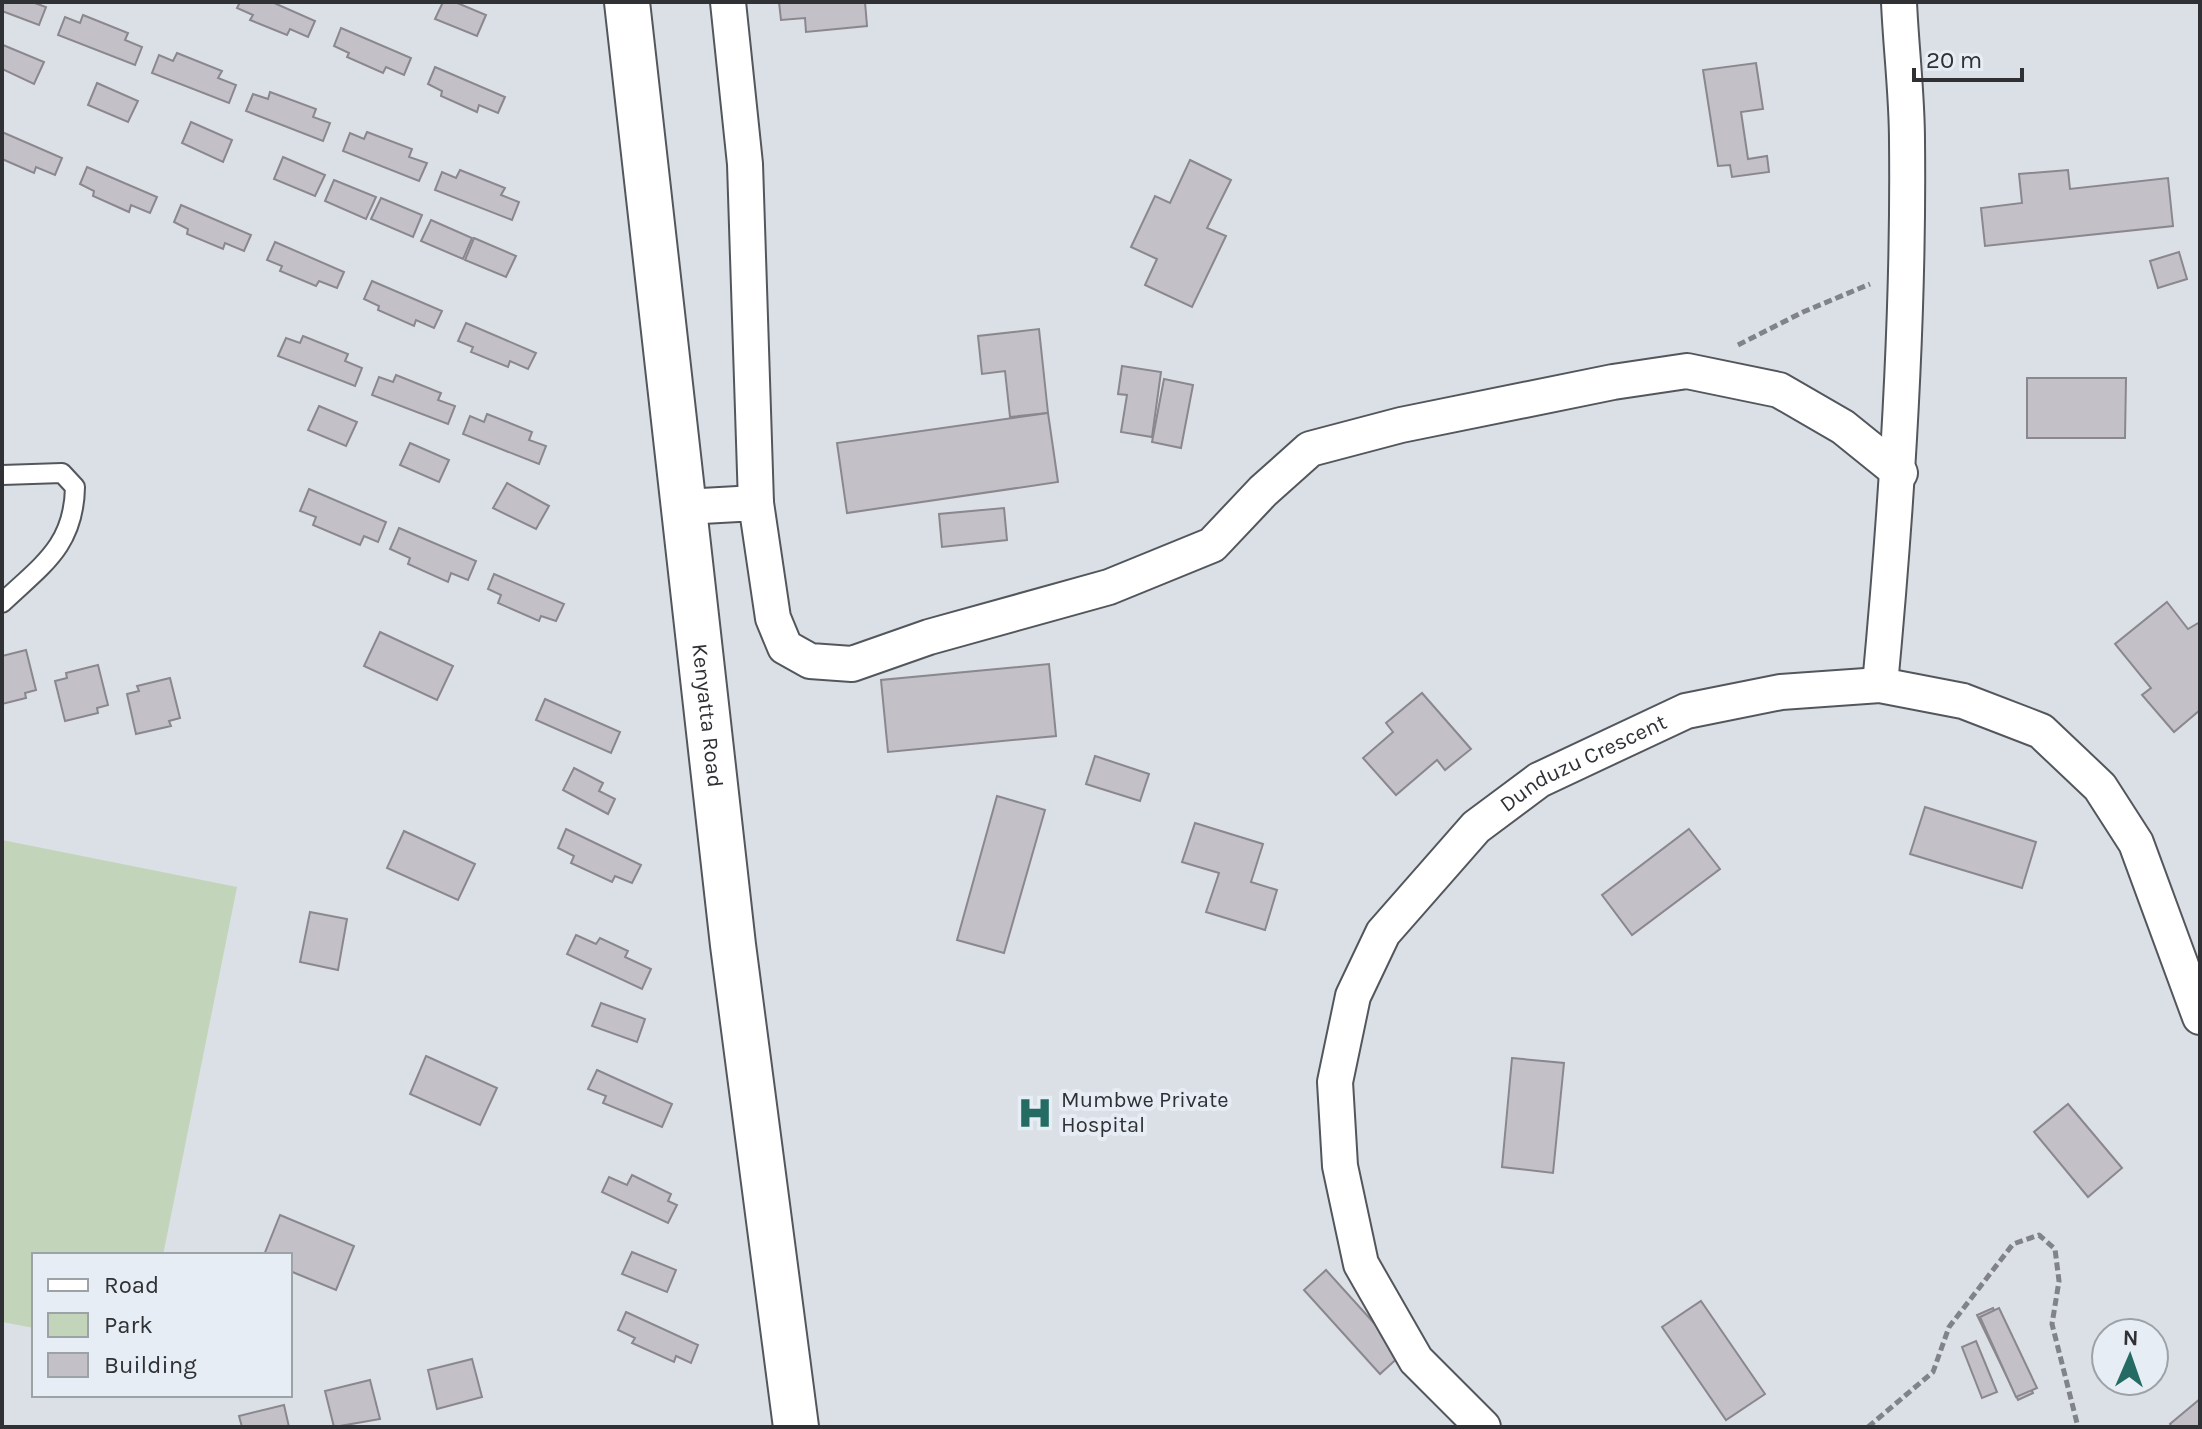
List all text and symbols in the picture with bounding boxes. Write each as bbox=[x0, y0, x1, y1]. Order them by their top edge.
scale bar bbox=[1914, 32, 2022, 82]
text: 20 m bbox=[1926, 46, 1982, 74]
street label: Kenyatta Road bbox=[686, 642, 728, 789]
street label: Dunduzu Crescent bbox=[1495, 709, 1671, 818]
place label: Mumbwe Private Hospital bbox=[1061, 1087, 1228, 1138]
hospital icon: Mumbwe Private Hospital bbox=[1016, 1094, 1054, 1132]
legend bbox=[32, 1253, 292, 1397]
text: Road bbox=[104, 1271, 159, 1299]
text: Park bbox=[104, 1311, 153, 1339]
north arrow bbox=[2090, 1317, 2170, 1397]
text: N bbox=[2122, 1325, 2139, 1351]
text: Building bbox=[104, 1351, 197, 1379]

